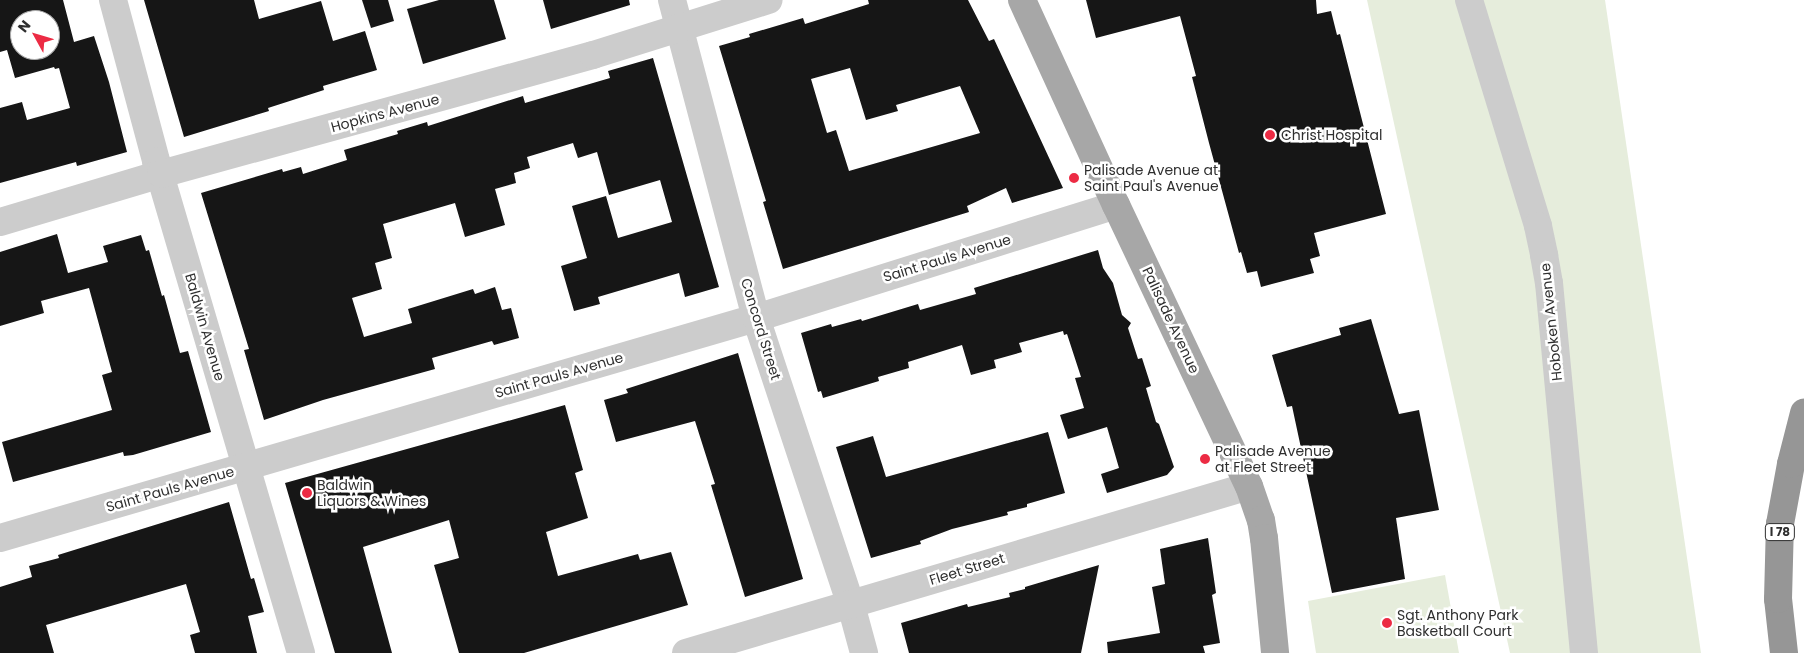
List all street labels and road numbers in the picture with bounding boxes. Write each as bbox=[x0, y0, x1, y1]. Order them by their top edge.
street label: Hopkins Avenue bbox=[329, 90, 441, 136]
street label: Saint Pauls Avenue bbox=[881, 231, 1013, 285]
street label: Hoboken Avenue bbox=[1536, 262, 1566, 382]
street label: Palisade Avenue bbox=[1139, 264, 1203, 376]
street label: Baldwin Avenue bbox=[182, 271, 228, 383]
street label: Concord Street bbox=[738, 276, 784, 382]
street label: Saint Pauls Avenue bbox=[493, 349, 625, 401]
street label: Saint Pauls Avenue bbox=[104, 463, 236, 515]
road number: I 78 bbox=[1764, 522, 1796, 542]
street label: Fleet Street bbox=[927, 550, 1007, 588]

